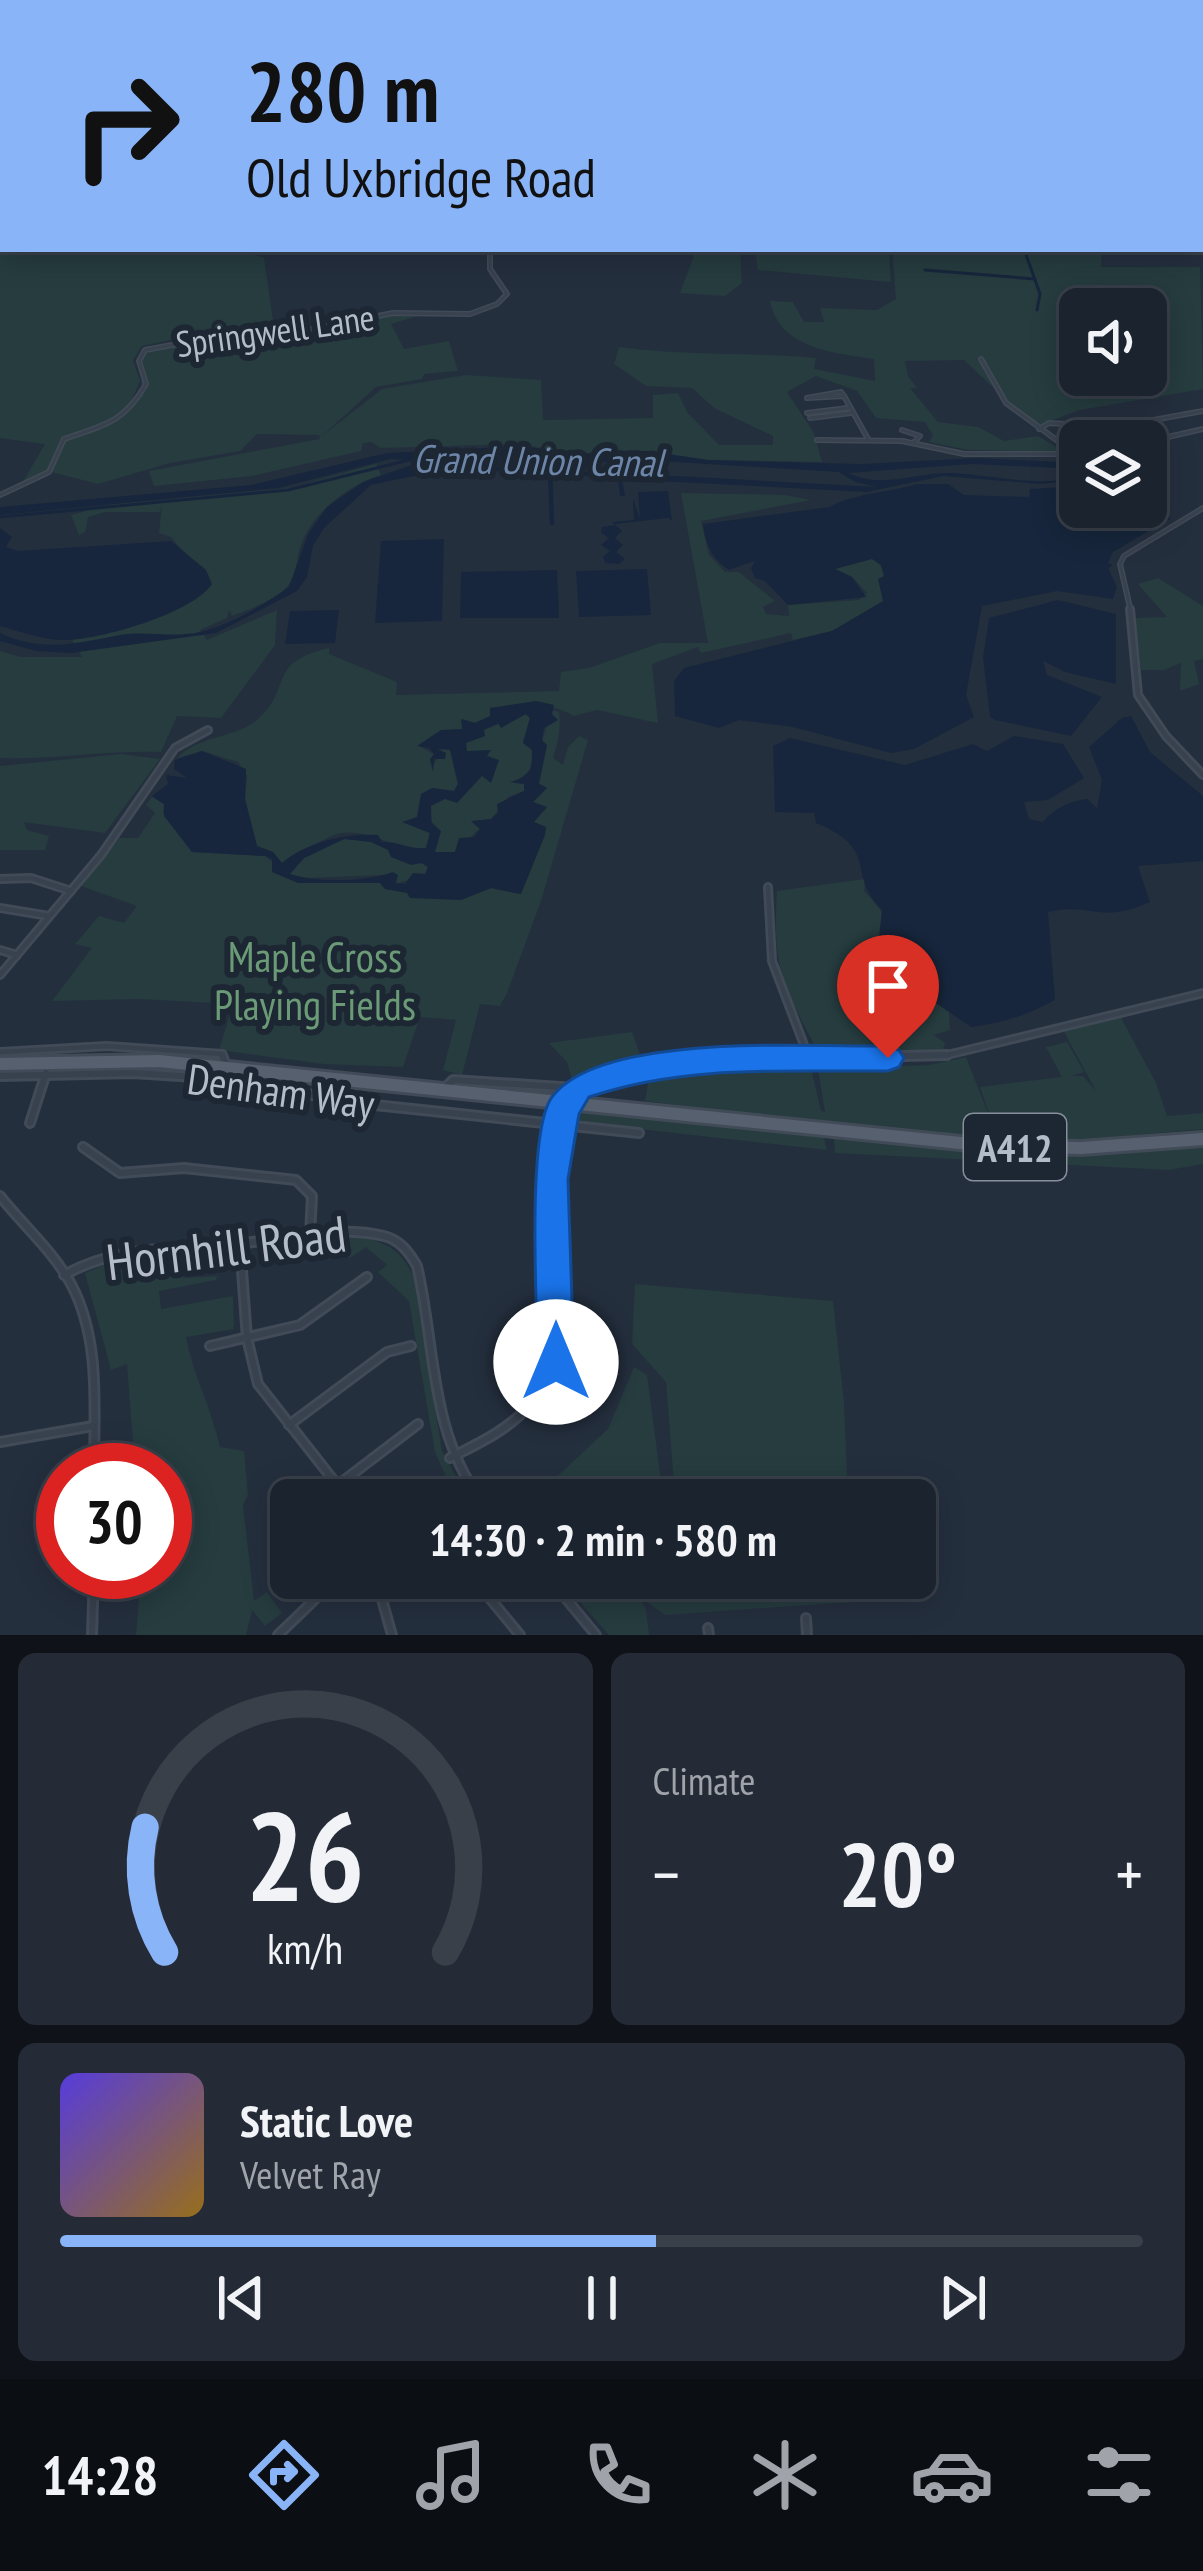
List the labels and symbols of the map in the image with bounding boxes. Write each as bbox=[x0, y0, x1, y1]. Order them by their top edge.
street label: Springwell Lane bbox=[173, 293, 377, 367]
water label: Grand Union Canal bbox=[412, 432, 668, 488]
park label: Maple Cross Playing Fields bbox=[214, 929, 416, 1032]
pin bbox=[837, 935, 939, 1058]
street label: Denham Way bbox=[184, 1051, 378, 1131]
road number: A412 bbox=[964, 1114, 1066, 1180]
street label: Hornhill Road bbox=[102, 1200, 350, 1294]
position arrow bbox=[493, 1299, 619, 1425]
speed limit sign: 30 bbox=[36, 1443, 192, 1599]

